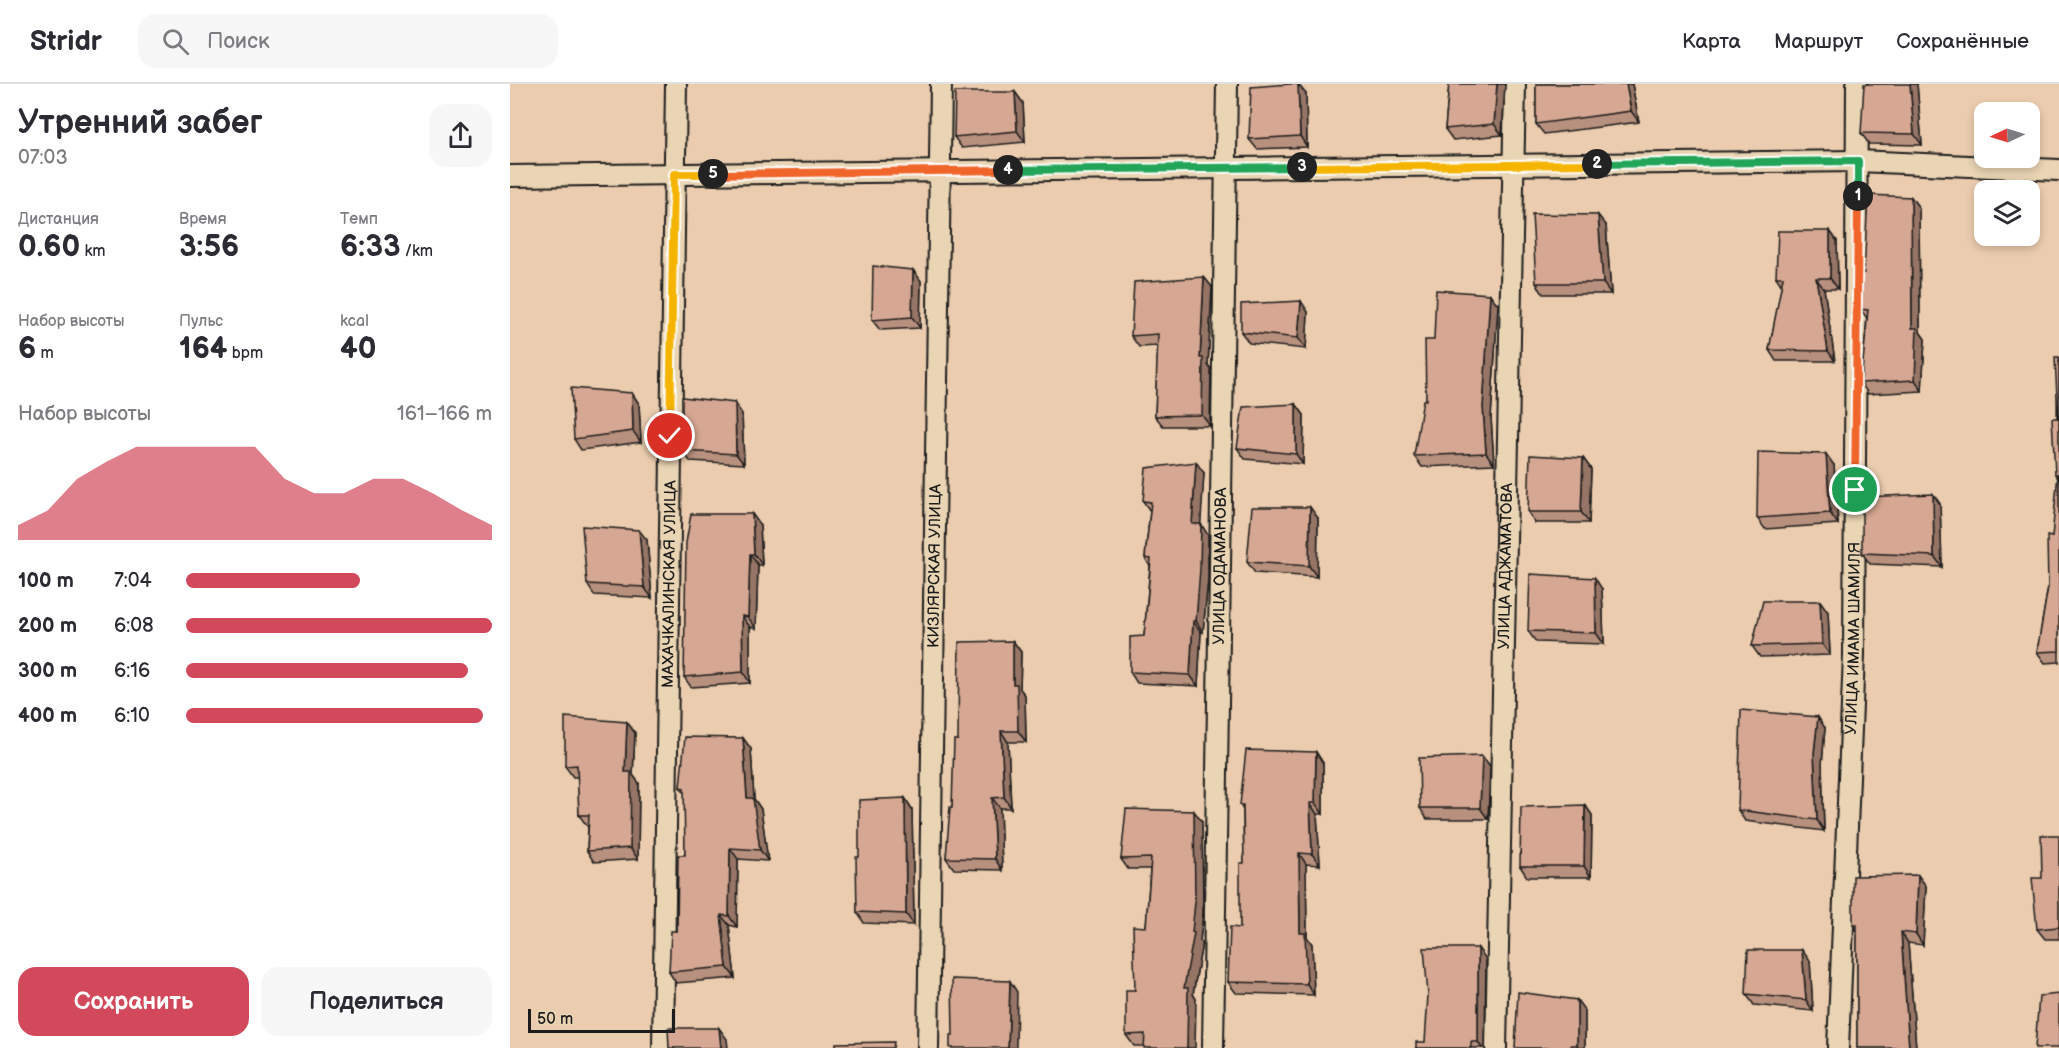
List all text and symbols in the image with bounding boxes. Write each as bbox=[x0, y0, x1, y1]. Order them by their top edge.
search box bbox=[138, 14, 558, 68]
text: Stridr bbox=[30, 25, 102, 58]
icon: search bbox=[159, 25, 192, 58]
text: Поиск bbox=[207, 28, 270, 55]
text: Карта bbox=[1682, 29, 1741, 54]
text: Маршрут bbox=[1774, 29, 1863, 54]
text: Сохранённые bbox=[1896, 29, 2029, 54]
north arrow bbox=[1974, 102, 2040, 168]
map controls bbox=[1974, 102, 2040, 246]
text: Утренний забег bbox=[18, 103, 263, 143]
button: share bbox=[429, 104, 492, 167]
text: 07:03 bbox=[18, 146, 68, 170]
pin: 2 bbox=[1582, 149, 1612, 179]
pin: 3 bbox=[1287, 152, 1317, 182]
text: 2 bbox=[1592, 154, 1602, 173]
pin: 4 bbox=[993, 155, 1023, 185]
text: 3 bbox=[1297, 157, 1307, 176]
pin: 5 bbox=[698, 159, 728, 189]
text: 4 bbox=[1003, 160, 1013, 179]
text: 5 bbox=[708, 164, 718, 183]
button: layers bbox=[1974, 180, 2040, 246]
pin: 1 bbox=[1843, 181, 1873, 211]
text: 1 bbox=[1855, 186, 1861, 205]
text: Дистанция bbox=[18, 210, 99, 229]
text: Время bbox=[179, 210, 227, 229]
text: Темп bbox=[340, 210, 378, 229]
text: 0.60 bbox=[18, 229, 80, 265]
text: 3:56 bbox=[179, 229, 239, 265]
text: 6:33 bbox=[340, 229, 400, 265]
text: km bbox=[80, 242, 106, 261]
text: /km bbox=[400, 242, 433, 261]
text: Набор высоты bbox=[18, 312, 125, 331]
text: Пульс bbox=[179, 312, 223, 331]
text: kcal bbox=[340, 312, 369, 331]
text: 6 bbox=[18, 331, 36, 367]
text: 164 bbox=[179, 331, 227, 367]
text: 40 bbox=[340, 331, 376, 367]
text: m bbox=[36, 344, 54, 363]
text: bpm bbox=[227, 344, 263, 363]
text: Набор высоты bbox=[18, 402, 151, 426]
text: 161–166 m bbox=[397, 402, 492, 426]
pin bbox=[644, 410, 695, 461]
icon: check bbox=[653, 419, 686, 452]
pin bbox=[1829, 464, 1880, 515]
icon: arrive bbox=[1838, 473, 1871, 506]
street label: МАХАЧКАЛИНСКАЯ УЛИЦА bbox=[658, 480, 680, 688]
street label: УЛИЦА АДЖАМАТОВА bbox=[1494, 482, 1517, 650]
street label: КИЗЛЯРСКАЯ УЛИЦА bbox=[924, 484, 945, 648]
street label: УЛИЦА ОДАМАНОВА bbox=[1209, 487, 1231, 645]
street label: УЛИЦА ИМАМА ШАМИЛЯ bbox=[1841, 542, 1864, 735]
text: 100 m bbox=[18, 569, 74, 593]
text: 7:04 bbox=[114, 569, 152, 593]
text: 200 m bbox=[18, 614, 77, 638]
text: 6:08 bbox=[114, 614, 154, 638]
text: 300 m bbox=[18, 659, 77, 683]
text: 6:16 bbox=[114, 659, 150, 683]
text: 400 m bbox=[18, 704, 77, 728]
text: 6:10 bbox=[114, 704, 150, 728]
button: Сохранить bbox=[18, 967, 249, 1036]
button: Поделиться bbox=[261, 967, 492, 1036]
scale bar bbox=[528, 1006, 675, 1034]
text: 50 m bbox=[537, 1010, 573, 1029]

